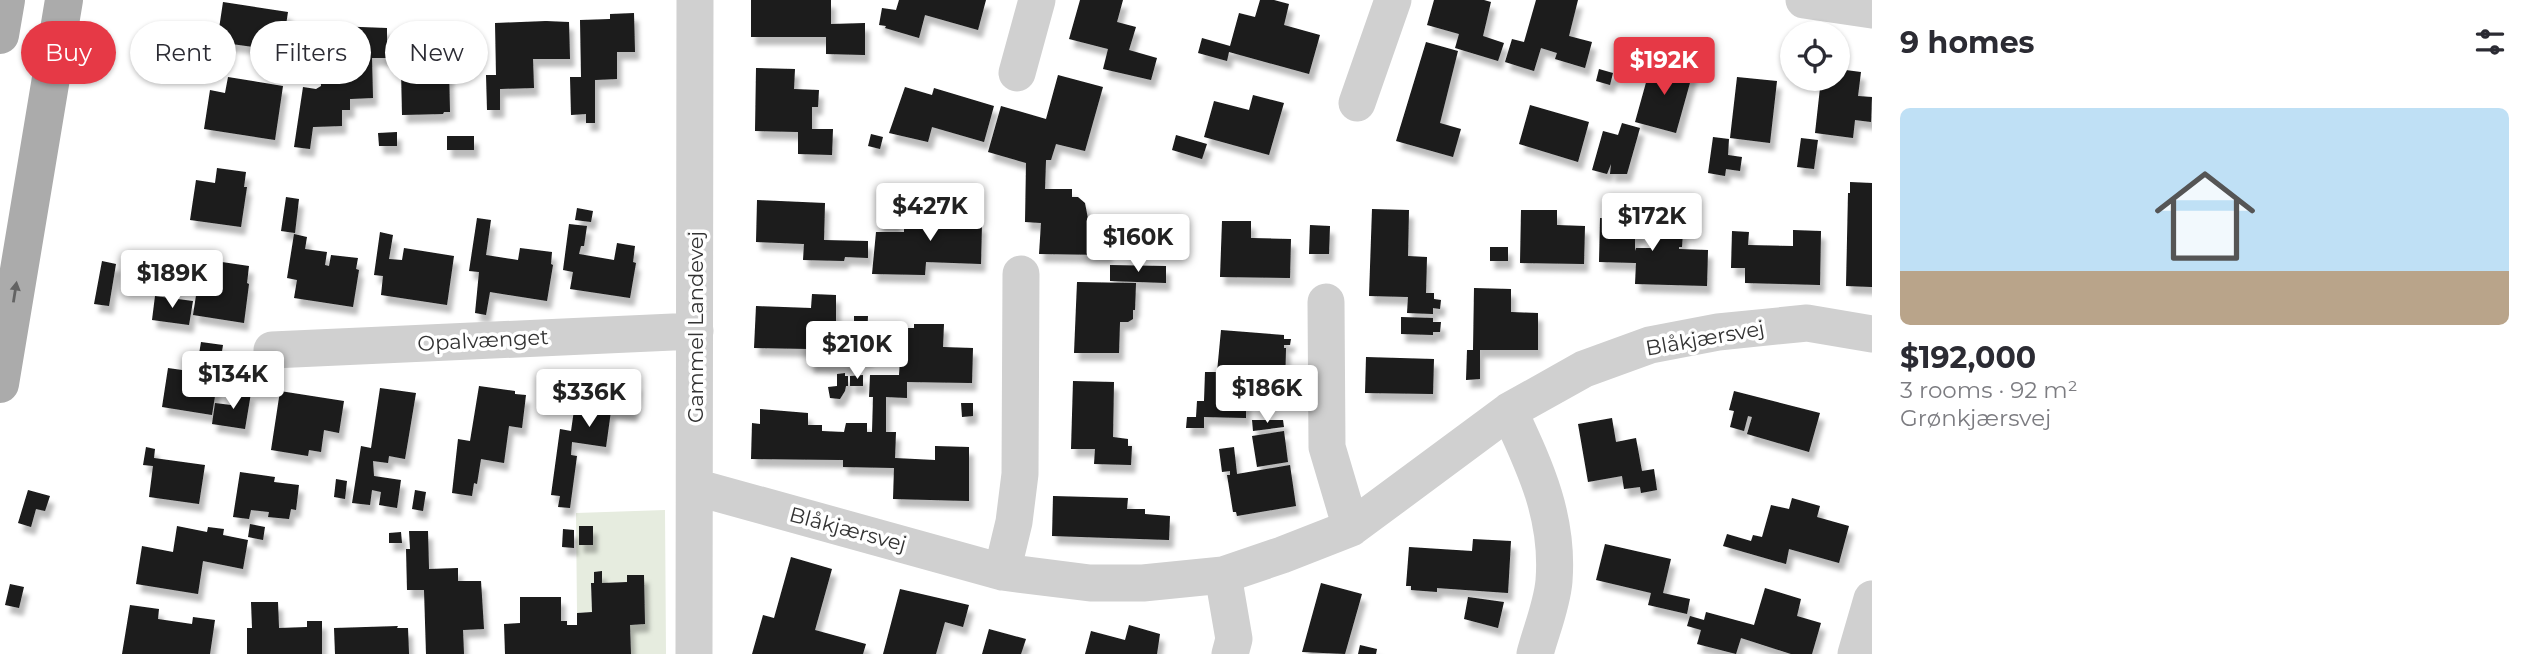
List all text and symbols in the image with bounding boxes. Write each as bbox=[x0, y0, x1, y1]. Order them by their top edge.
chip: Buy bbox=[21, 21, 116, 84]
chip: Rent bbox=[130, 21, 236, 84]
chip: Filters bbox=[250, 21, 371, 84]
chip: New bbox=[385, 21, 488, 84]
map controls bbox=[1780, 21, 1850, 91]
button: locate bbox=[1780, 21, 1850, 91]
icon: filters bbox=[2471, 23, 2509, 61]
text: 9 homes bbox=[1900, 24, 2035, 61]
pin: $192K bbox=[1615, 38, 1713, 97]
text: $192K bbox=[1630, 46, 1698, 74]
icon: home bbox=[2142, 153, 2268, 279]
pin: $427K bbox=[881, 184, 979, 243]
text: $427K bbox=[892, 192, 968, 220]
pin: $172K bbox=[1603, 194, 1701, 253]
text: $172K bbox=[1618, 202, 1686, 230]
pin: $160K bbox=[1089, 215, 1187, 274]
text: $160K bbox=[1103, 223, 1173, 251]
street label: Gammel Landevej bbox=[683, 231, 708, 423]
pin: $189K bbox=[123, 250, 221, 310]
text: $189K bbox=[137, 259, 207, 287]
one-way arrow bbox=[10, 281, 21, 303]
street label: Blåkjærsvej bbox=[1644, 315, 1766, 361]
pin: $210K bbox=[808, 322, 906, 381]
street label: Opalvænget bbox=[417, 324, 549, 356]
text: $210K bbox=[822, 330, 892, 358]
text: $192,000 bbox=[1900, 339, 2036, 376]
pin: $134K bbox=[184, 352, 282, 411]
text: $134K bbox=[198, 360, 268, 388]
pin: $186K bbox=[1218, 366, 1316, 425]
pin: $336K bbox=[540, 370, 638, 429]
text: $186K bbox=[1232, 374, 1302, 402]
text: 3 rooms · 92 m² bbox=[1900, 376, 2078, 404]
text: $336K bbox=[552, 378, 626, 406]
text: Grønkjærsvej bbox=[1900, 404, 2051, 432]
street label: Blåkjærsvej bbox=[787, 501, 909, 557]

